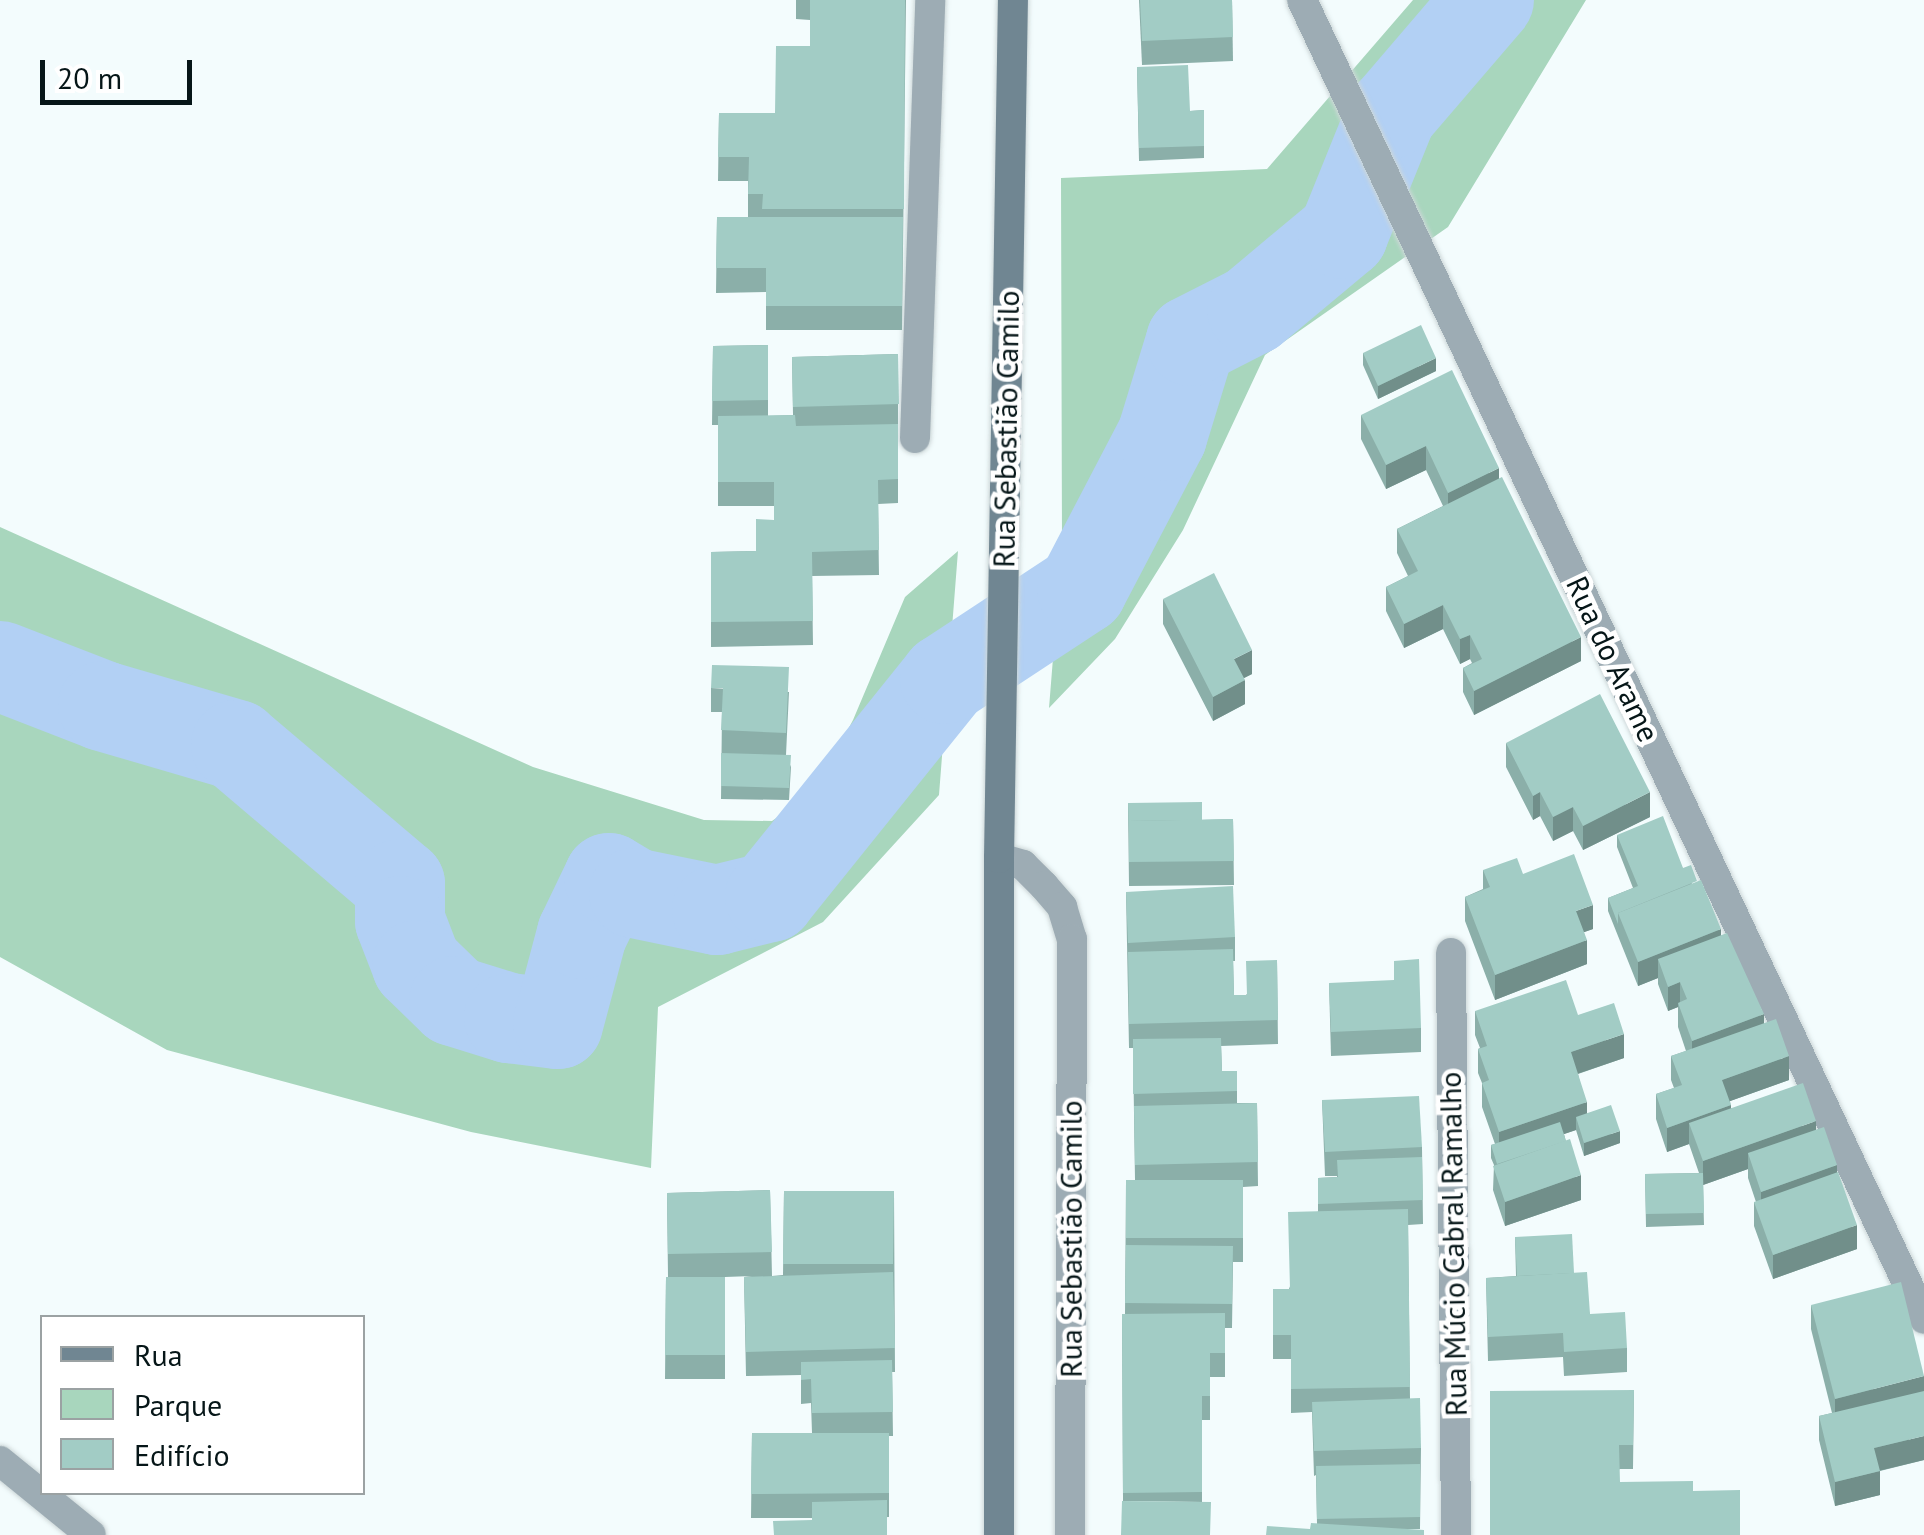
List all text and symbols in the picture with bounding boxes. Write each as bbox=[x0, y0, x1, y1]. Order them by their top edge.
scale bar bbox=[45, 40, 198, 102]
text: 20 m bbox=[57, 58, 122, 97]
street label: Rua Sebastião Camilo bbox=[986, 290, 1026, 568]
street label: Rua do Arame bbox=[1559, 570, 1667, 748]
street label: Rua Múcio Cabral Ramalho bbox=[1432, 1071, 1474, 1417]
street label: Rua Sebastião Camilo bbox=[1053, 1100, 1089, 1378]
legend bbox=[40, 1315, 365, 1495]
text: Rua bbox=[134, 1335, 183, 1374]
text: Parque bbox=[134, 1385, 222, 1424]
text: Edifício bbox=[134, 1435, 230, 1474]

